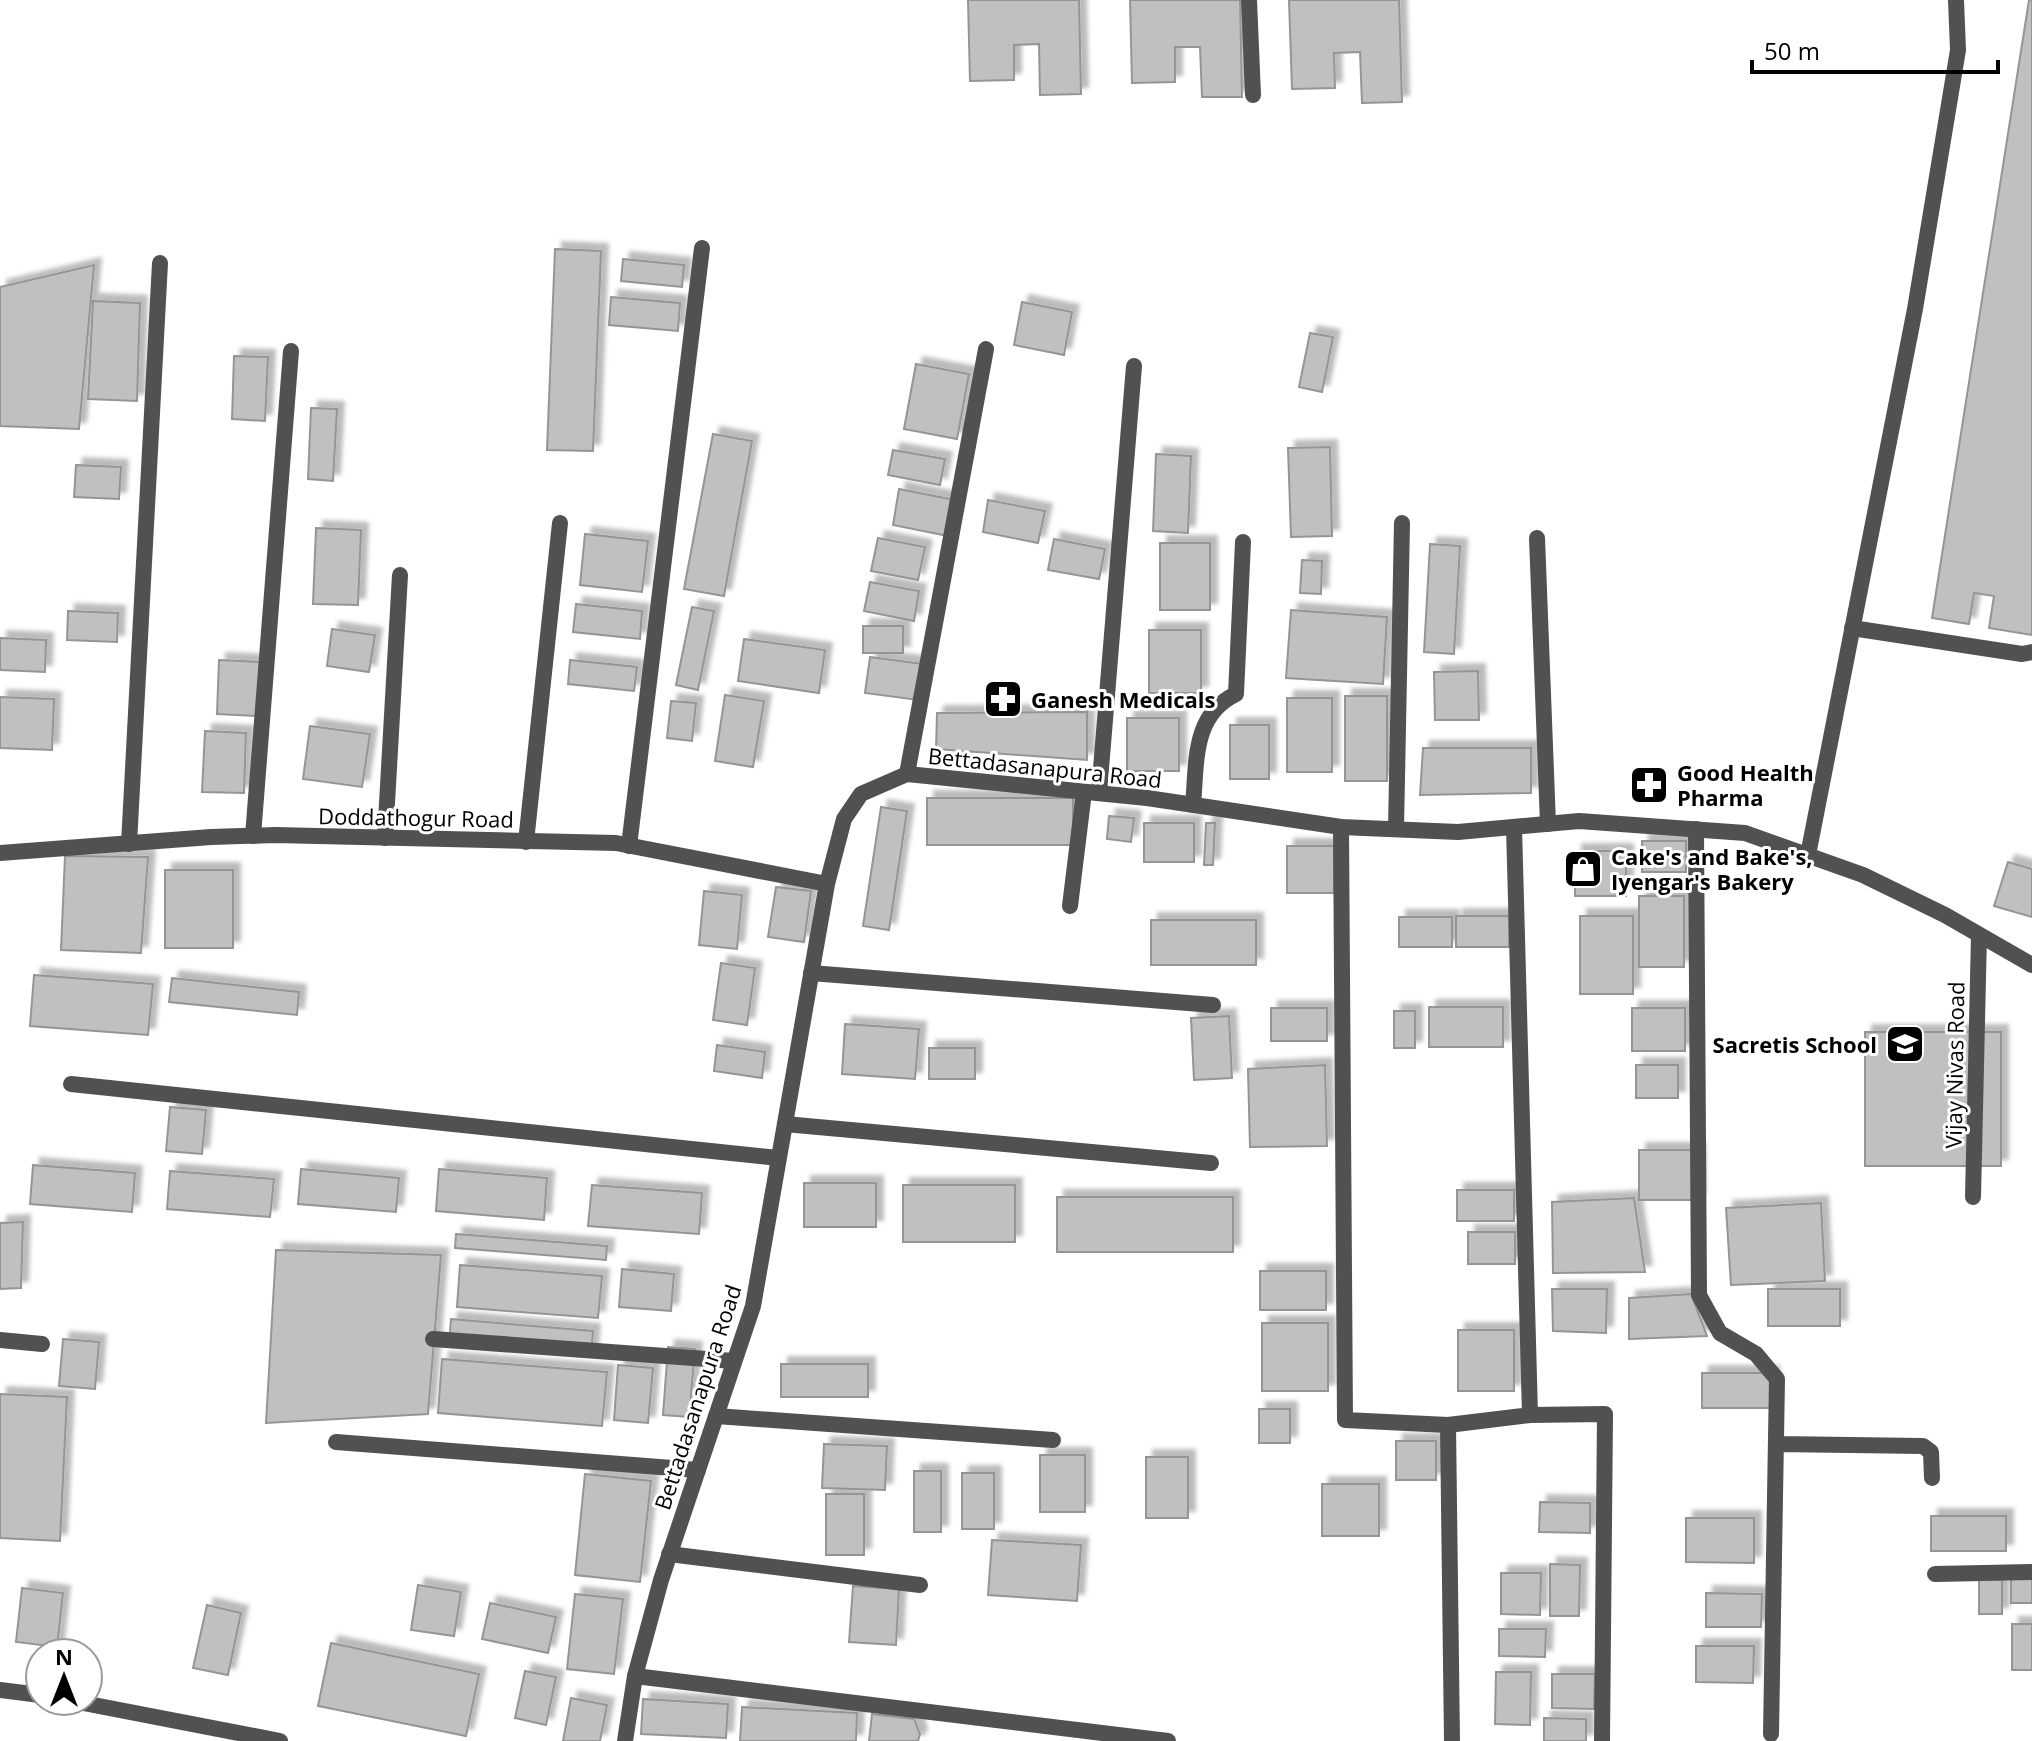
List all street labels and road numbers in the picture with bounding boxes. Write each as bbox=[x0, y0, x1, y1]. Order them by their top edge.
street label: Bettadasanapura Road bbox=[927, 740, 1163, 794]
street label: Doddathogur Road bbox=[318, 800, 514, 834]
street label: Vijay Nivas Road bbox=[1938, 981, 1970, 1149]
street label: Bettadasanapura Road bbox=[646, 1281, 748, 1513]

